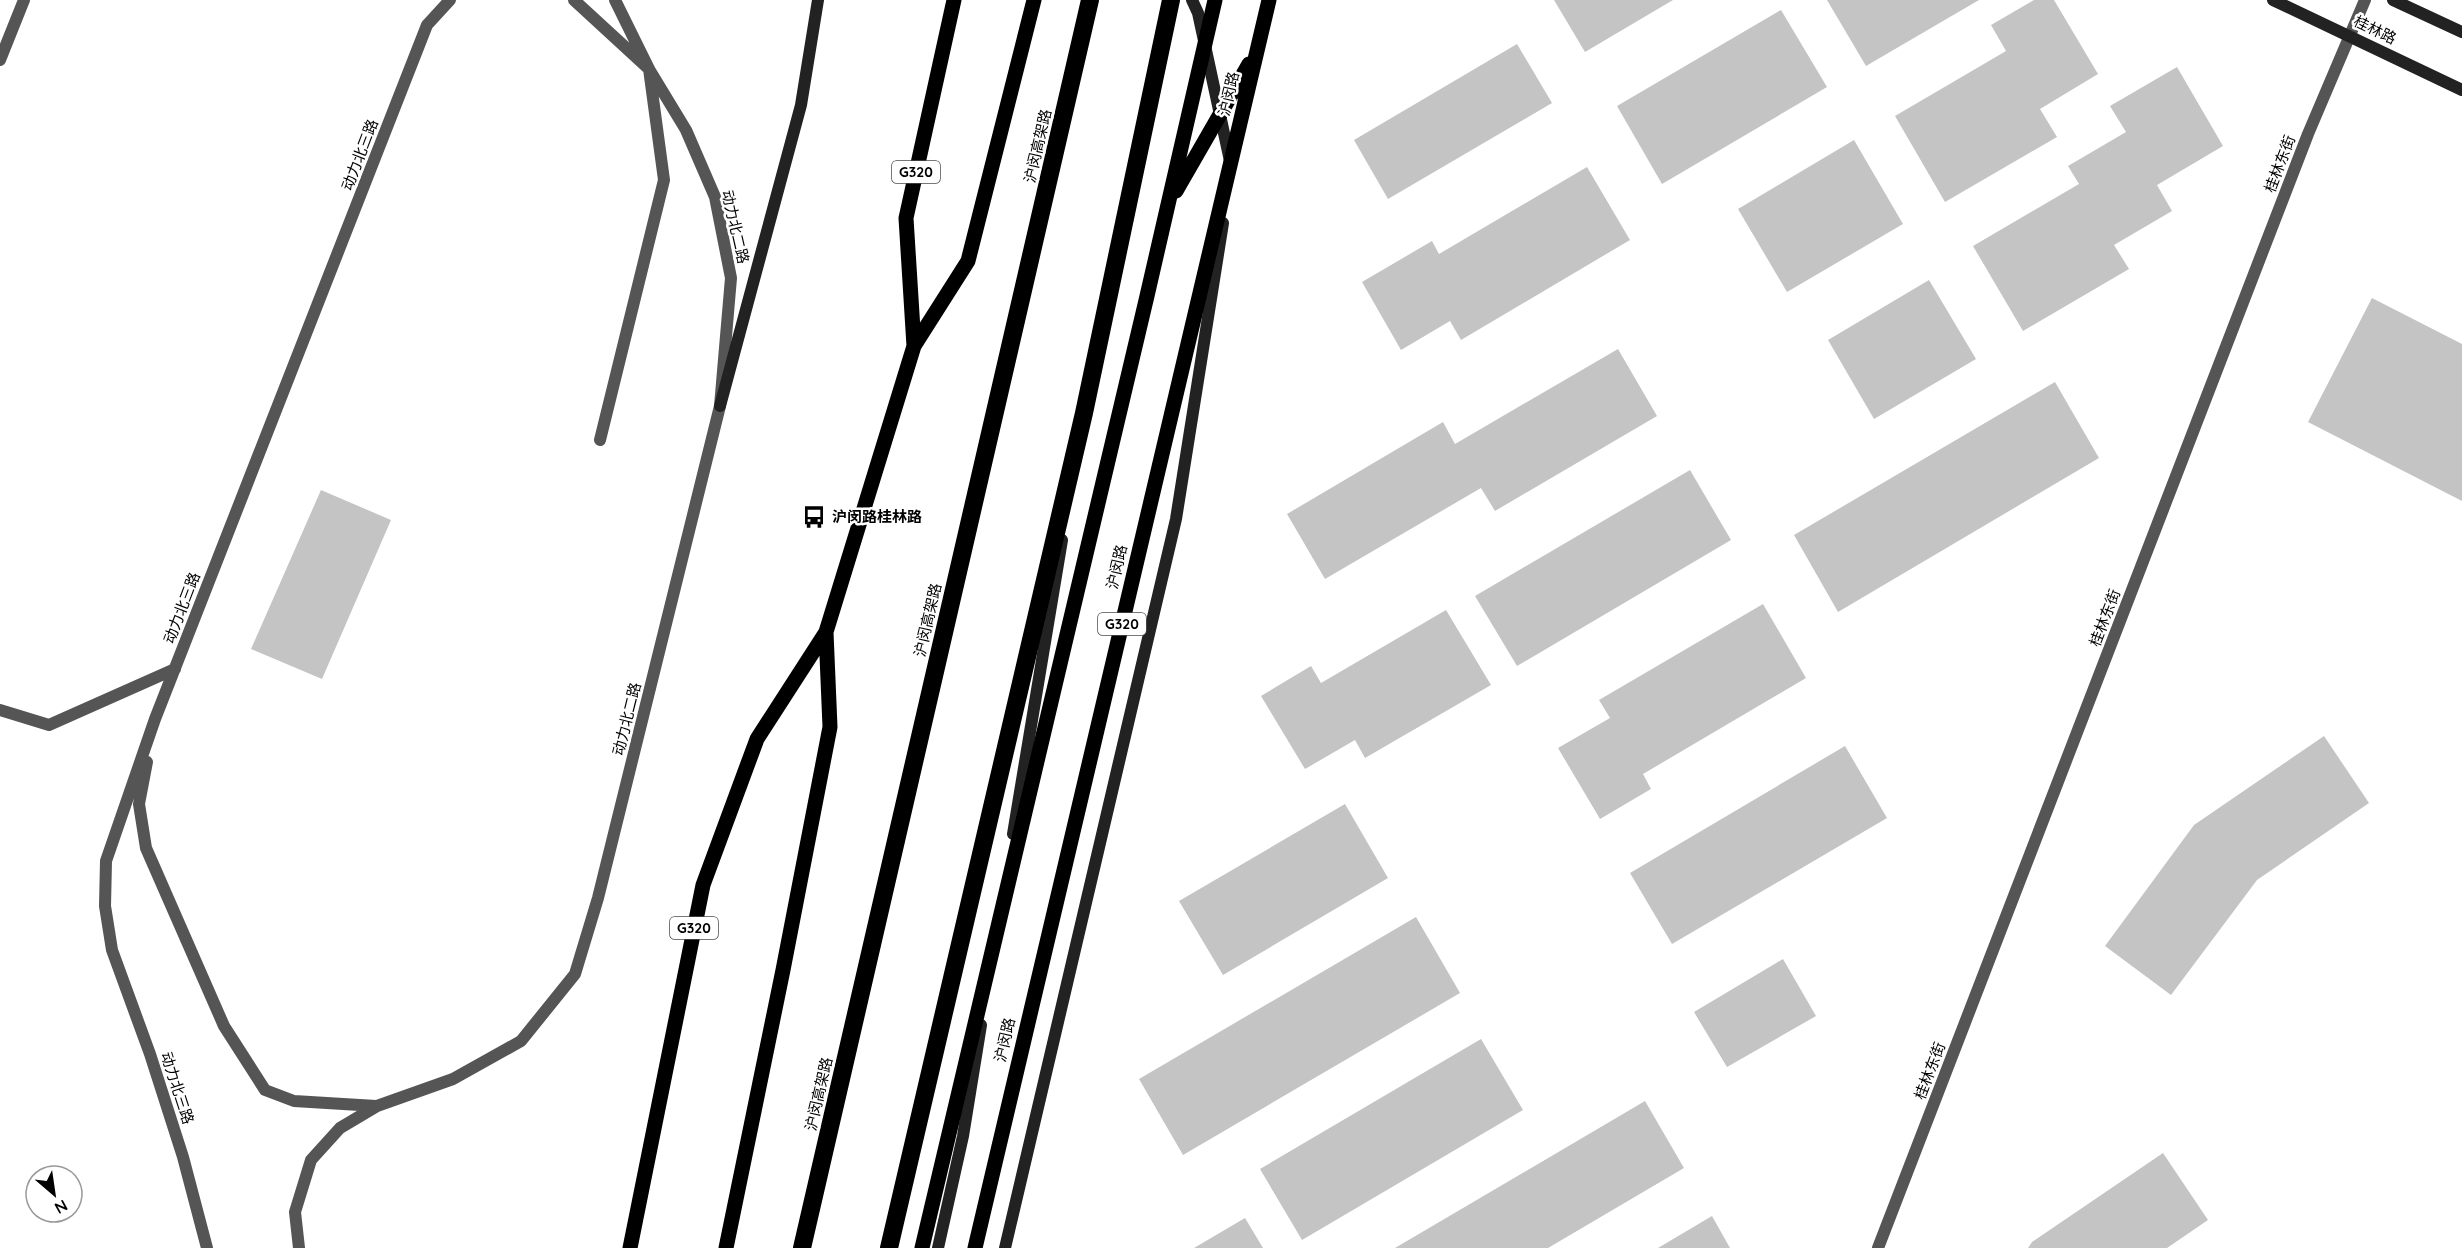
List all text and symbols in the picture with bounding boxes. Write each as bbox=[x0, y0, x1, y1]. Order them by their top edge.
street label: 桂林路 bbox=[2351, 11, 2400, 48]
street label: 沪闵路 bbox=[1214, 70, 1243, 118]
street label: 沪闵高架路 bbox=[1020, 107, 1055, 185]
street label: 动力北三路 bbox=[337, 116, 382, 193]
street label: 桂林东街 bbox=[2260, 132, 2299, 195]
road number: G320 bbox=[892, 161, 940, 183]
street label: 动力北二路 bbox=[718, 188, 753, 266]
bus stop icon: 沪闵路桂林路 bbox=[801, 504, 827, 530]
place label: 沪闵路桂林路 bbox=[832, 507, 922, 526]
street label: 沪闵路 bbox=[1102, 543, 1131, 591]
street label: 动力北三路 bbox=[159, 569, 204, 646]
street label: 沪闵高架路 bbox=[910, 581, 945, 659]
street label: 桂林东街 bbox=[2085, 586, 2124, 649]
road number: G320 bbox=[1098, 613, 1146, 635]
street label: 动力北二路 bbox=[608, 680, 645, 758]
road number: G320 bbox=[670, 917, 718, 939]
street label: 沪闵路 bbox=[990, 1016, 1019, 1064]
street label: 桂林东街 bbox=[1910, 1039, 1949, 1102]
street label: 动力北三路 bbox=[157, 1049, 198, 1126]
street label: 沪闵高架路 bbox=[801, 1055, 836, 1133]
north arrow bbox=[24, 1164, 84, 1224]
text: N bbox=[51, 1196, 71, 1219]

